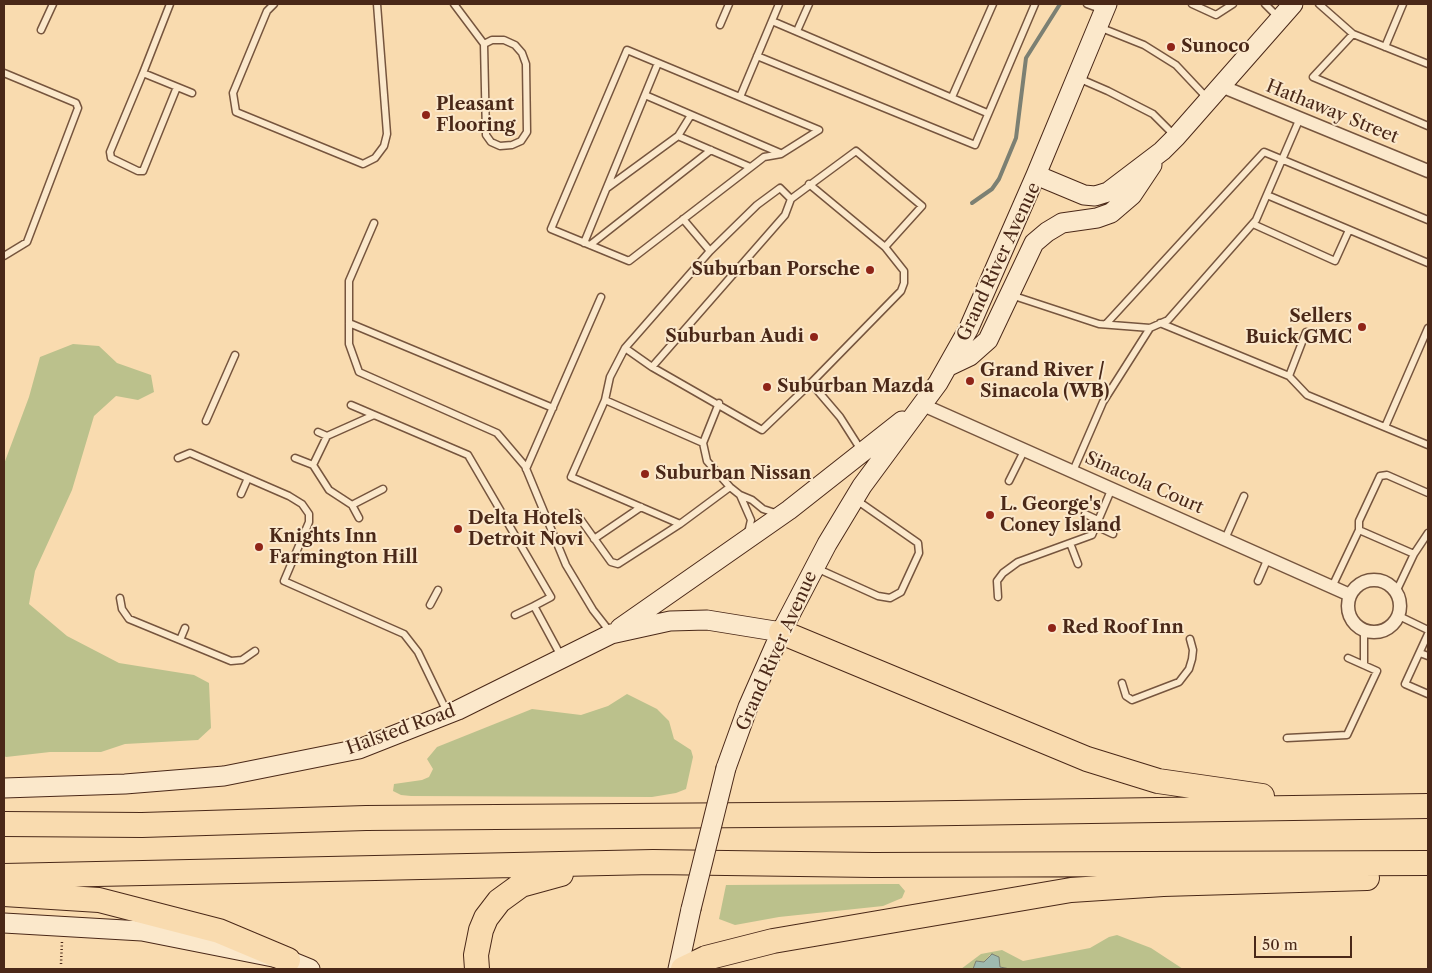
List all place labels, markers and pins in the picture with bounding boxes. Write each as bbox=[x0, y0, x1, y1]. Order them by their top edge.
place label: Sunoco bbox=[1181, 36, 1250, 58]
marker: Sunoco bbox=[1165, 41, 1177, 53]
place label: Pleasant Flooring bbox=[436, 94, 515, 136]
marker: Pleasant Flooring bbox=[420, 109, 432, 121]
place label: Suburban Porsche bbox=[692, 259, 860, 281]
marker: Suburban Porsche bbox=[864, 264, 876, 276]
place label: Sellers Buick GMC bbox=[1245, 306, 1352, 348]
marker: Sellers Buick GMC bbox=[1356, 321, 1368, 333]
place label: Suburban Audi bbox=[665, 326, 804, 348]
marker: Suburban Audi bbox=[808, 331, 820, 343]
place label: Grand River / Sinacola (WB) bbox=[980, 360, 1109, 402]
marker: Grand River / Sinacola (WB) bbox=[964, 375, 976, 387]
place label: Suburban Mazda bbox=[777, 376, 934, 398]
marker: Suburban Mazda bbox=[761, 381, 773, 393]
place label: Suburban Nissan bbox=[655, 463, 811, 485]
marker: Suburban Nissan bbox=[639, 468, 651, 480]
place label: L. George's Coney Island bbox=[1000, 494, 1121, 536]
place label: Delta Hotels Detroit Novi bbox=[468, 508, 584, 550]
marker: L. George's Coney Island bbox=[984, 509, 996, 521]
marker: Delta Hotels Detroit Novi bbox=[452, 523, 464, 535]
place label: Knights Inn Farmington Hill bbox=[269, 526, 418, 568]
marker: Knights Inn Farmington Hill bbox=[253, 541, 265, 553]
place label: Red Roof Inn bbox=[1062, 617, 1184, 639]
marker: Red Roof Inn bbox=[1046, 622, 1058, 634]

